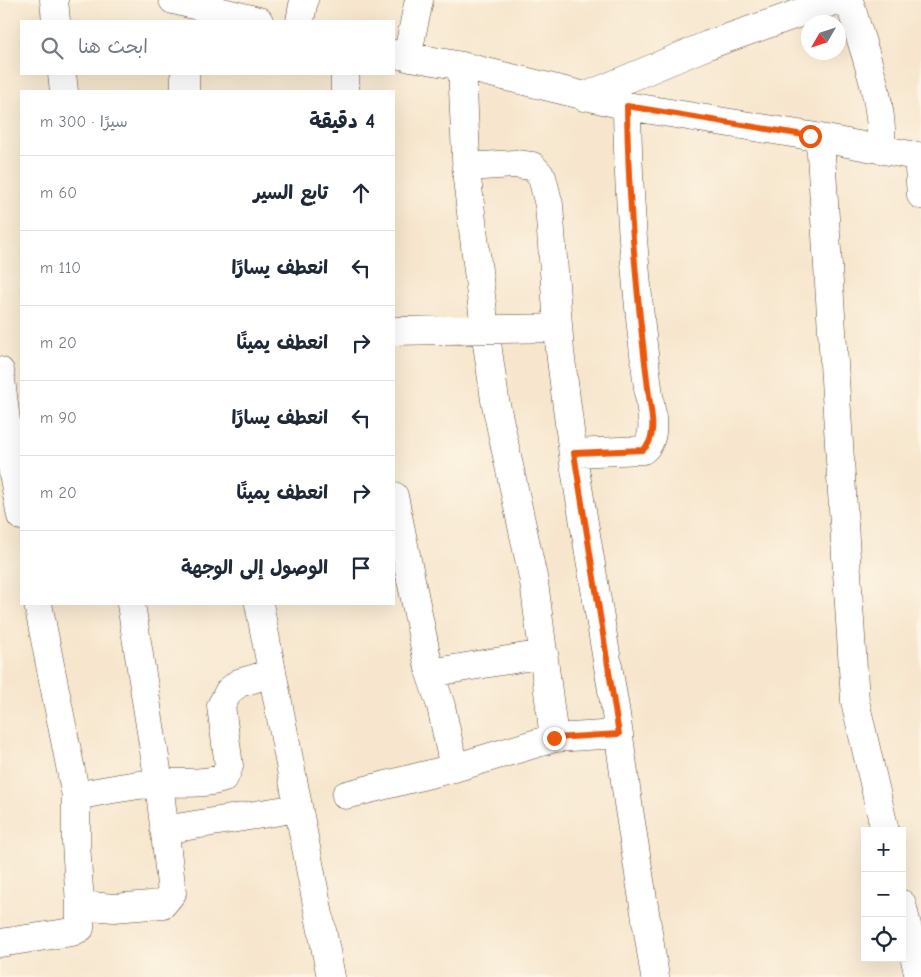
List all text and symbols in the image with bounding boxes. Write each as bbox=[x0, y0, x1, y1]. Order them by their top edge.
north arrow bbox=[801, 15, 846, 60]
search box bbox=[20, 20, 395, 75]
icon: search bbox=[38, 34, 66, 62]
text: ابحث هنا bbox=[78, 36, 148, 58]
text: 4 دقيقة bbox=[309, 109, 375, 133]
text: سيرًا · 300 m bbox=[40, 113, 128, 131]
route start bbox=[799, 125, 822, 148]
icon: ahead bbox=[347, 179, 375, 207]
text: تابع السير bbox=[254, 182, 328, 204]
text: 60 m bbox=[40, 184, 77, 202]
icon: left bbox=[347, 254, 375, 282]
text: انعطف يسارًا bbox=[231, 257, 328, 279]
text: 110 m bbox=[40, 259, 81, 277]
icon: right bbox=[347, 329, 375, 357]
text: انعطف يمينًا bbox=[236, 332, 328, 354]
text: 20 m bbox=[40, 334, 77, 352]
icon: left bbox=[347, 404, 375, 432]
text: انعطف يسارًا bbox=[231, 407, 328, 429]
text: 90 m bbox=[40, 409, 77, 427]
icon: right bbox=[347, 479, 375, 507]
text: انعطف يمينًا bbox=[236, 482, 328, 504]
text: 20 m bbox=[40, 484, 77, 502]
icon: arrive bbox=[347, 554, 375, 582]
text: الوصول إلى الوجهة bbox=[181, 557, 328, 579]
route end bbox=[543, 727, 566, 750]
map controls bbox=[861, 827, 906, 962]
button: + bbox=[861, 827, 906, 872]
button: − bbox=[861, 872, 906, 917]
button: locate bbox=[861, 917, 906, 962]

